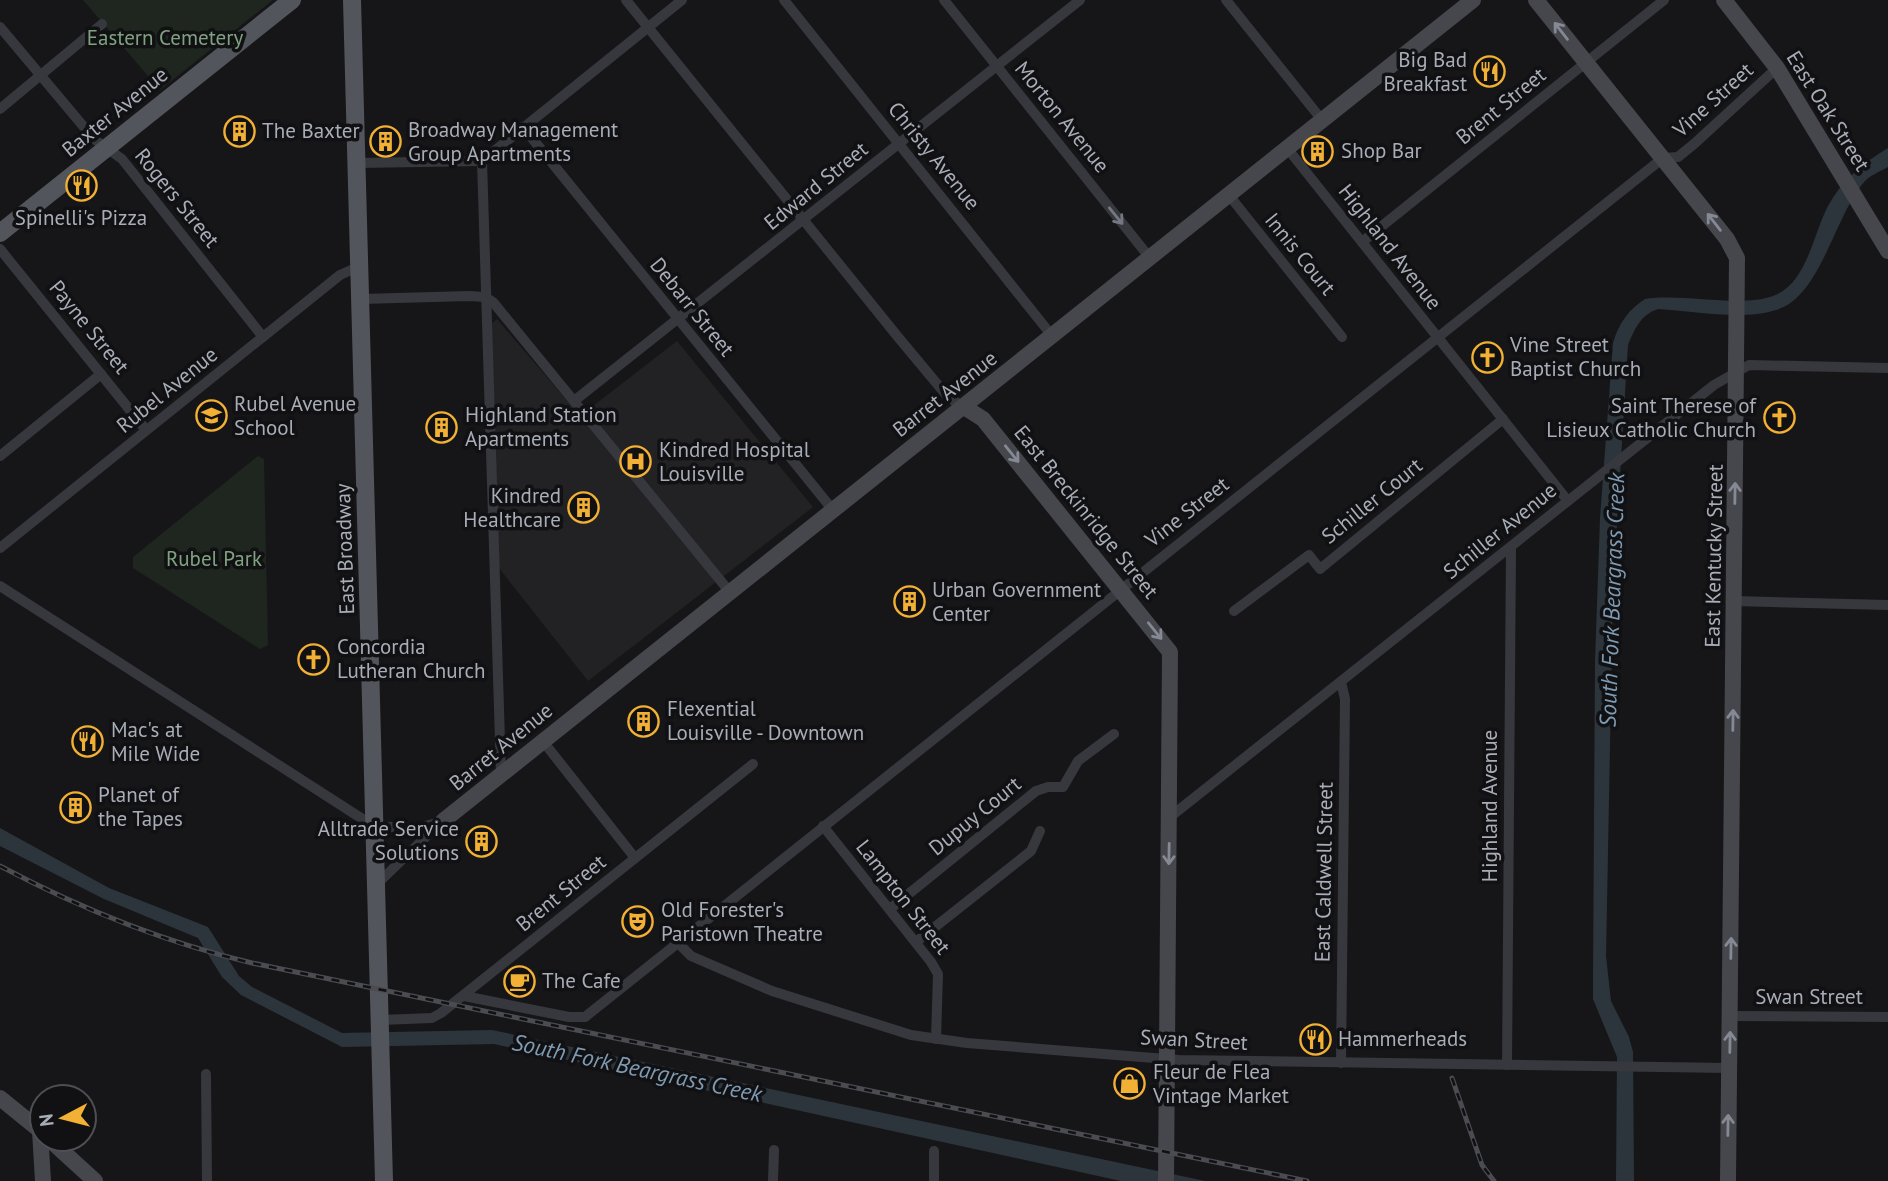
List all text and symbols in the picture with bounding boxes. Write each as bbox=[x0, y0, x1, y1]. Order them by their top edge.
one-way arrow bbox=[1554, 23, 1569, 41]
park label: Eastern Cemetery bbox=[87, 24, 243, 51]
place label: Big Bad Breakfast bbox=[1383, 46, 1467, 97]
street label: East Oak Street bbox=[1781, 46, 1876, 176]
street label: Morton Avenue bbox=[1009, 55, 1116, 178]
restaurant icon: Big Bad Breakfast bbox=[1473, 55, 1507, 89]
street label: Vine Street bbox=[1666, 56, 1758, 143]
street label: Baxter Avenue bbox=[56, 61, 173, 163]
street label: Brent Street bbox=[1450, 61, 1551, 150]
street label: Christy Avenue bbox=[882, 96, 986, 215]
building icon: The Baxter bbox=[222, 114, 256, 148]
place label: Broadway Management Group Apartments bbox=[408, 116, 618, 167]
place label: The Baxter bbox=[262, 117, 360, 144]
building icon: Broadway Management Group Apartments bbox=[368, 125, 402, 159]
building icon: Shop Bar bbox=[1301, 134, 1335, 168]
street label: Edward Street bbox=[758, 135, 873, 236]
place label: Shop Bar bbox=[1341, 137, 1422, 164]
street label: Rogers Street bbox=[129, 143, 226, 253]
restaurant icon: Spinelli's Pizza bbox=[64, 169, 98, 203]
street label: Highland Avenue bbox=[1333, 178, 1448, 315]
place label: Spinelli's Pizza bbox=[15, 204, 147, 231]
one-way arrow bbox=[1108, 206, 1123, 224]
street label: Innis Court bbox=[1259, 207, 1342, 300]
one-way arrow bbox=[1706, 214, 1721, 232]
street label: Debarr Street bbox=[644, 252, 741, 362]
street label: Payne Street bbox=[43, 274, 135, 379]
place label: Vine Street Baptist Church bbox=[1509, 331, 1641, 382]
church icon: Vine Street Baptist Church bbox=[1470, 340, 1504, 374]
street label: Rubel Avenue bbox=[111, 341, 223, 439]
street label: Barret Avenue bbox=[887, 344, 1002, 443]
place label: Rubel Avenue School bbox=[234, 390, 356, 441]
place label: Saint Therese of Lisieux Catholic Church bbox=[1546, 392, 1757, 443]
school or university icon: Rubel Avenue School bbox=[194, 399, 228, 433]
place label: Highland Station Apartments bbox=[465, 401, 617, 452]
church icon: Saint Therese of Lisieux Catholic Church bbox=[1762, 401, 1796, 435]
building icon: Highland Station Apartments bbox=[425, 410, 459, 444]
street label: East Breckinridge Street bbox=[1008, 420, 1165, 604]
place label: Kindred Hospital Louisville bbox=[659, 436, 810, 487]
one-way arrow bbox=[1004, 444, 1019, 463]
hospital icon: Kindred Hospital Louisville bbox=[619, 445, 653, 479]
street label: Schiller Court bbox=[1316, 452, 1428, 550]
street label: East Kentucky Street bbox=[1698, 464, 1729, 648]
street label: Vine Street bbox=[1139, 471, 1234, 553]
water label: South Fork Beargrass Creek bbox=[1593, 471, 1630, 728]
street label: Schiller Avenue bbox=[1437, 477, 1562, 585]
one-way arrow bbox=[1728, 481, 1742, 504]
place label: Kindred Healthcare bbox=[463, 482, 561, 533]
street label: East Broadway bbox=[329, 483, 360, 615]
building icon: Kindred Healthcare bbox=[567, 491, 601, 525]
park label: Rubel Park bbox=[166, 545, 262, 572]
place label: Urban Government Center bbox=[932, 576, 1101, 627]
building icon: Urban Government Center bbox=[892, 585, 926, 619]
one-way arrow bbox=[1147, 622, 1162, 640]
place label: Concordia Lutheran Church bbox=[337, 633, 486, 684]
church icon: Concordia Lutheran Church bbox=[297, 642, 331, 676]
place label: Flexential Louisville - Downtown bbox=[667, 695, 864, 746]
street label: Barret Avenue bbox=[444, 697, 558, 797]
building icon: Flexential Louisville - Downtown bbox=[627, 704, 661, 738]
one-way arrow bbox=[1726, 709, 1740, 732]
place label: Mac's at Mile Wide bbox=[111, 716, 200, 767]
restaurant icon: Mac's at Mile Wide bbox=[71, 725, 105, 759]
street label: Highland Avenue bbox=[1476, 730, 1503, 882]
street label: Dupuy Court bbox=[923, 770, 1026, 861]
place label: Planet of the Tapes bbox=[98, 781, 183, 832]
street label: East Caldwell Street bbox=[1308, 782, 1339, 962]
building icon: Planet of the Tapes bbox=[58, 790, 92, 824]
place label: Alltrade Service Solutions bbox=[318, 815, 459, 866]
building icon: Alltrade Service Solutions bbox=[465, 824, 499, 858]
street label: Lampton Street bbox=[850, 834, 957, 959]
one-way arrow bbox=[1162, 842, 1176, 865]
street label: Brent Street bbox=[510, 848, 611, 937]
place label: Old Forester's Paristown Theatre bbox=[661, 896, 823, 947]
theatre icon: Old Forester's Paristown Theatre bbox=[621, 905, 655, 939]
one-way arrow bbox=[1724, 936, 1738, 959]
cafe icon: The Cafe bbox=[502, 964, 536, 998]
place label: The Cafe bbox=[542, 967, 621, 994]
street label: Swan Street bbox=[1755, 983, 1863, 1010]
restaurant icon: Hammerheads bbox=[1298, 1022, 1332, 1056]
street label: Swan Street bbox=[1140, 1023, 1249, 1056]
place label: Hammerheads bbox=[1338, 1025, 1467, 1052]
water label: South Fork Beargrass Creek bbox=[510, 1027, 766, 1108]
one-way arrow bbox=[1723, 1031, 1736, 1054]
place label: Fleur de Flea Vintage Market bbox=[1152, 1058, 1289, 1109]
shop icon: Fleur de Flea Vintage Market bbox=[1113, 1067, 1147, 1101]
north arrow bbox=[28, 1083, 98, 1153]
text: N bbox=[33, 1112, 59, 1128]
one-way arrow bbox=[1722, 1113, 1735, 1136]

